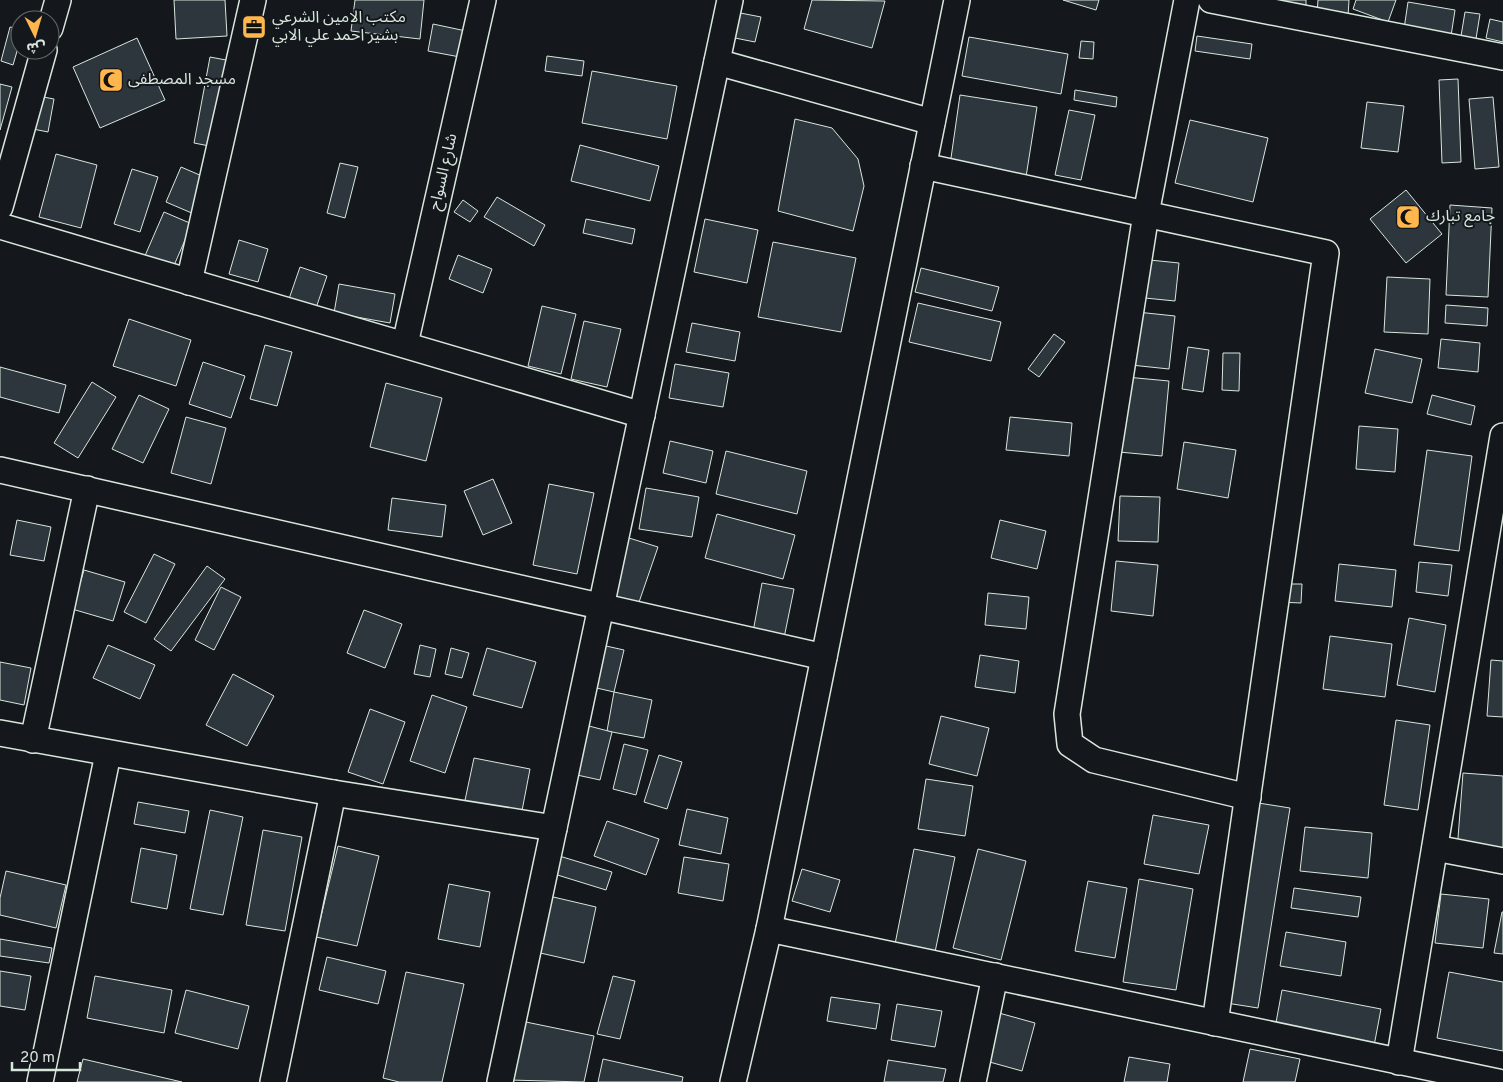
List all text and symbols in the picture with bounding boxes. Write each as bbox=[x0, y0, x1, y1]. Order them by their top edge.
place label: مكتب الامين الشرعي بشير احمد علي الابي bbox=[272, 8, 406, 47]
north arrow bbox=[10, 10, 60, 60]
office icon: مكتب الامين الشرعي بشير احمد علي الابي bbox=[241, 14, 267, 40]
text: ش bbox=[26, 37, 46, 56]
mosque icon: مسجد المصطفى bbox=[98, 67, 124, 93]
place label: مسجد المصطفى bbox=[128, 70, 236, 90]
street label: شارع السواح bbox=[425, 132, 464, 213]
mosque icon: جامع تبارك bbox=[1395, 204, 1421, 230]
place label: جامع تبارك bbox=[1426, 207, 1495, 228]
scale bar bbox=[12, 1040, 80, 1072]
text: 20 m bbox=[20, 1049, 55, 1068]

